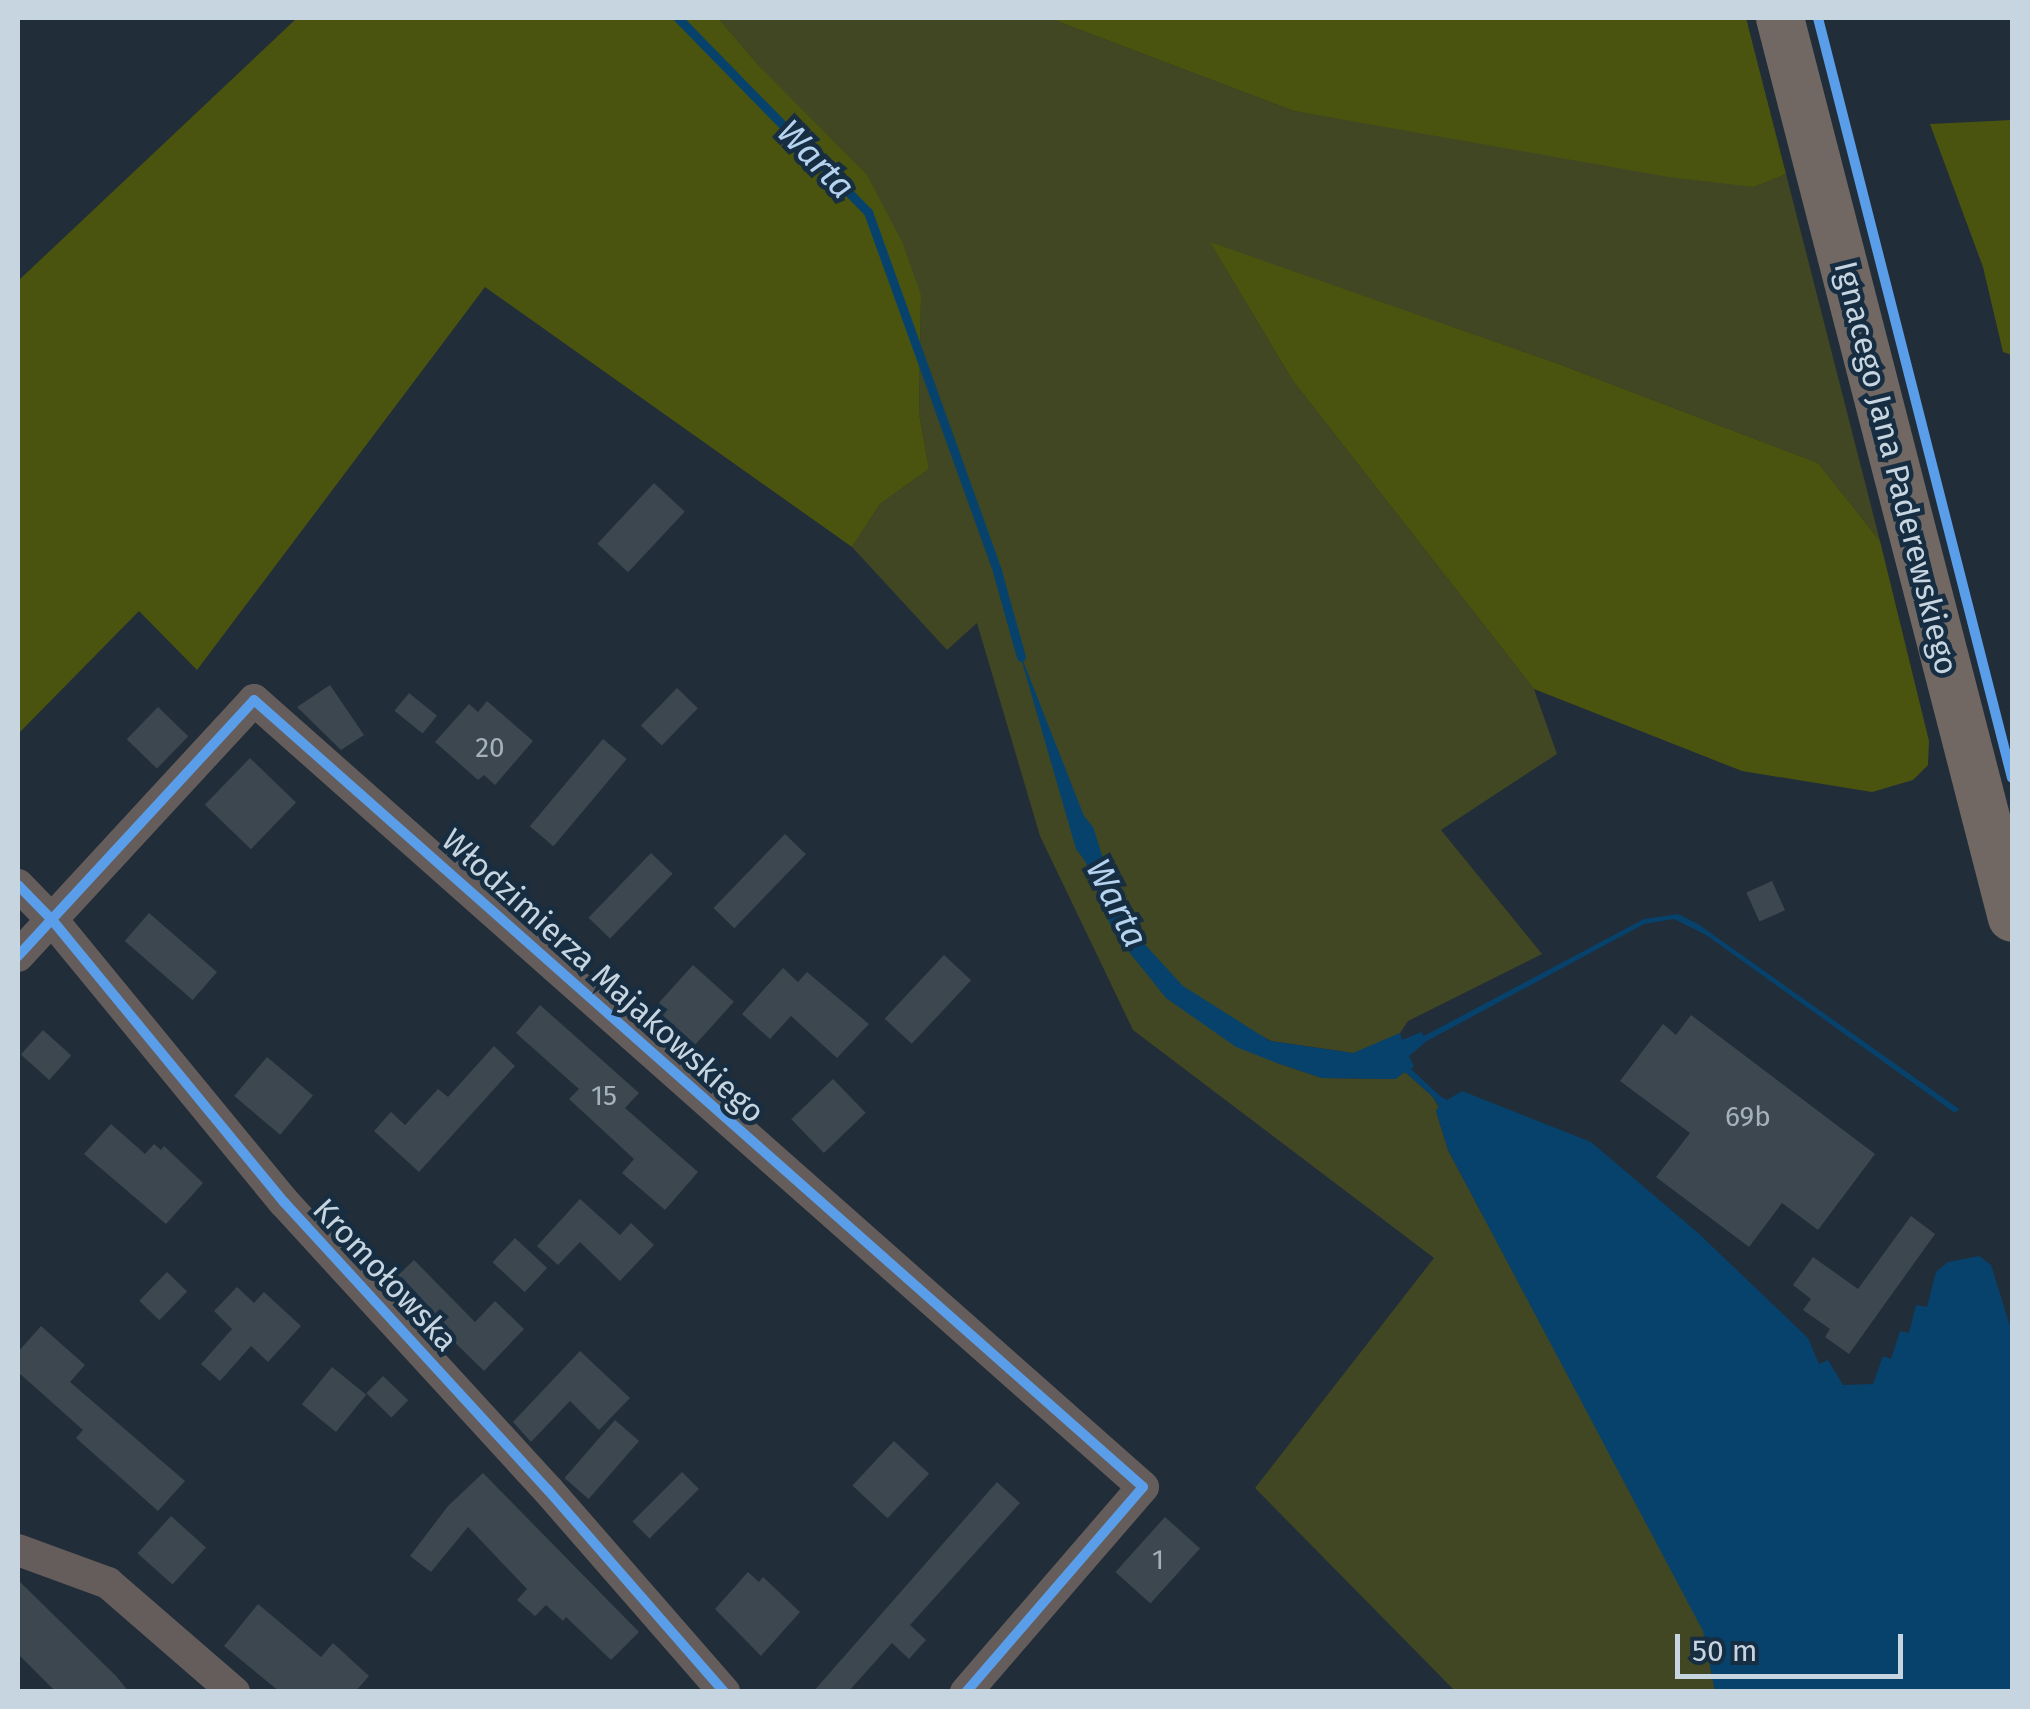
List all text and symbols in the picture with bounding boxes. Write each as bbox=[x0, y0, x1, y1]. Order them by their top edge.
water label: Warta bbox=[769, 111, 863, 207]
street label: Ignacego Jana Paderewskiego bbox=[1826, 257, 1966, 679]
house number: 20 bbox=[475, 731, 505, 765]
street label: Włodzimierza Majakowskiego bbox=[434, 821, 772, 1131]
water label: Warta bbox=[1077, 852, 1157, 954]
house number: 15 bbox=[591, 1079, 617, 1113]
house number: 69b bbox=[1725, 1100, 1771, 1134]
street label: Kromołowska bbox=[305, 1191, 465, 1359]
house number: 1 bbox=[1152, 1543, 1164, 1577]
scale bar bbox=[1680, 1614, 1908, 1676]
text: 50 m bbox=[1692, 1633, 1757, 1669]

